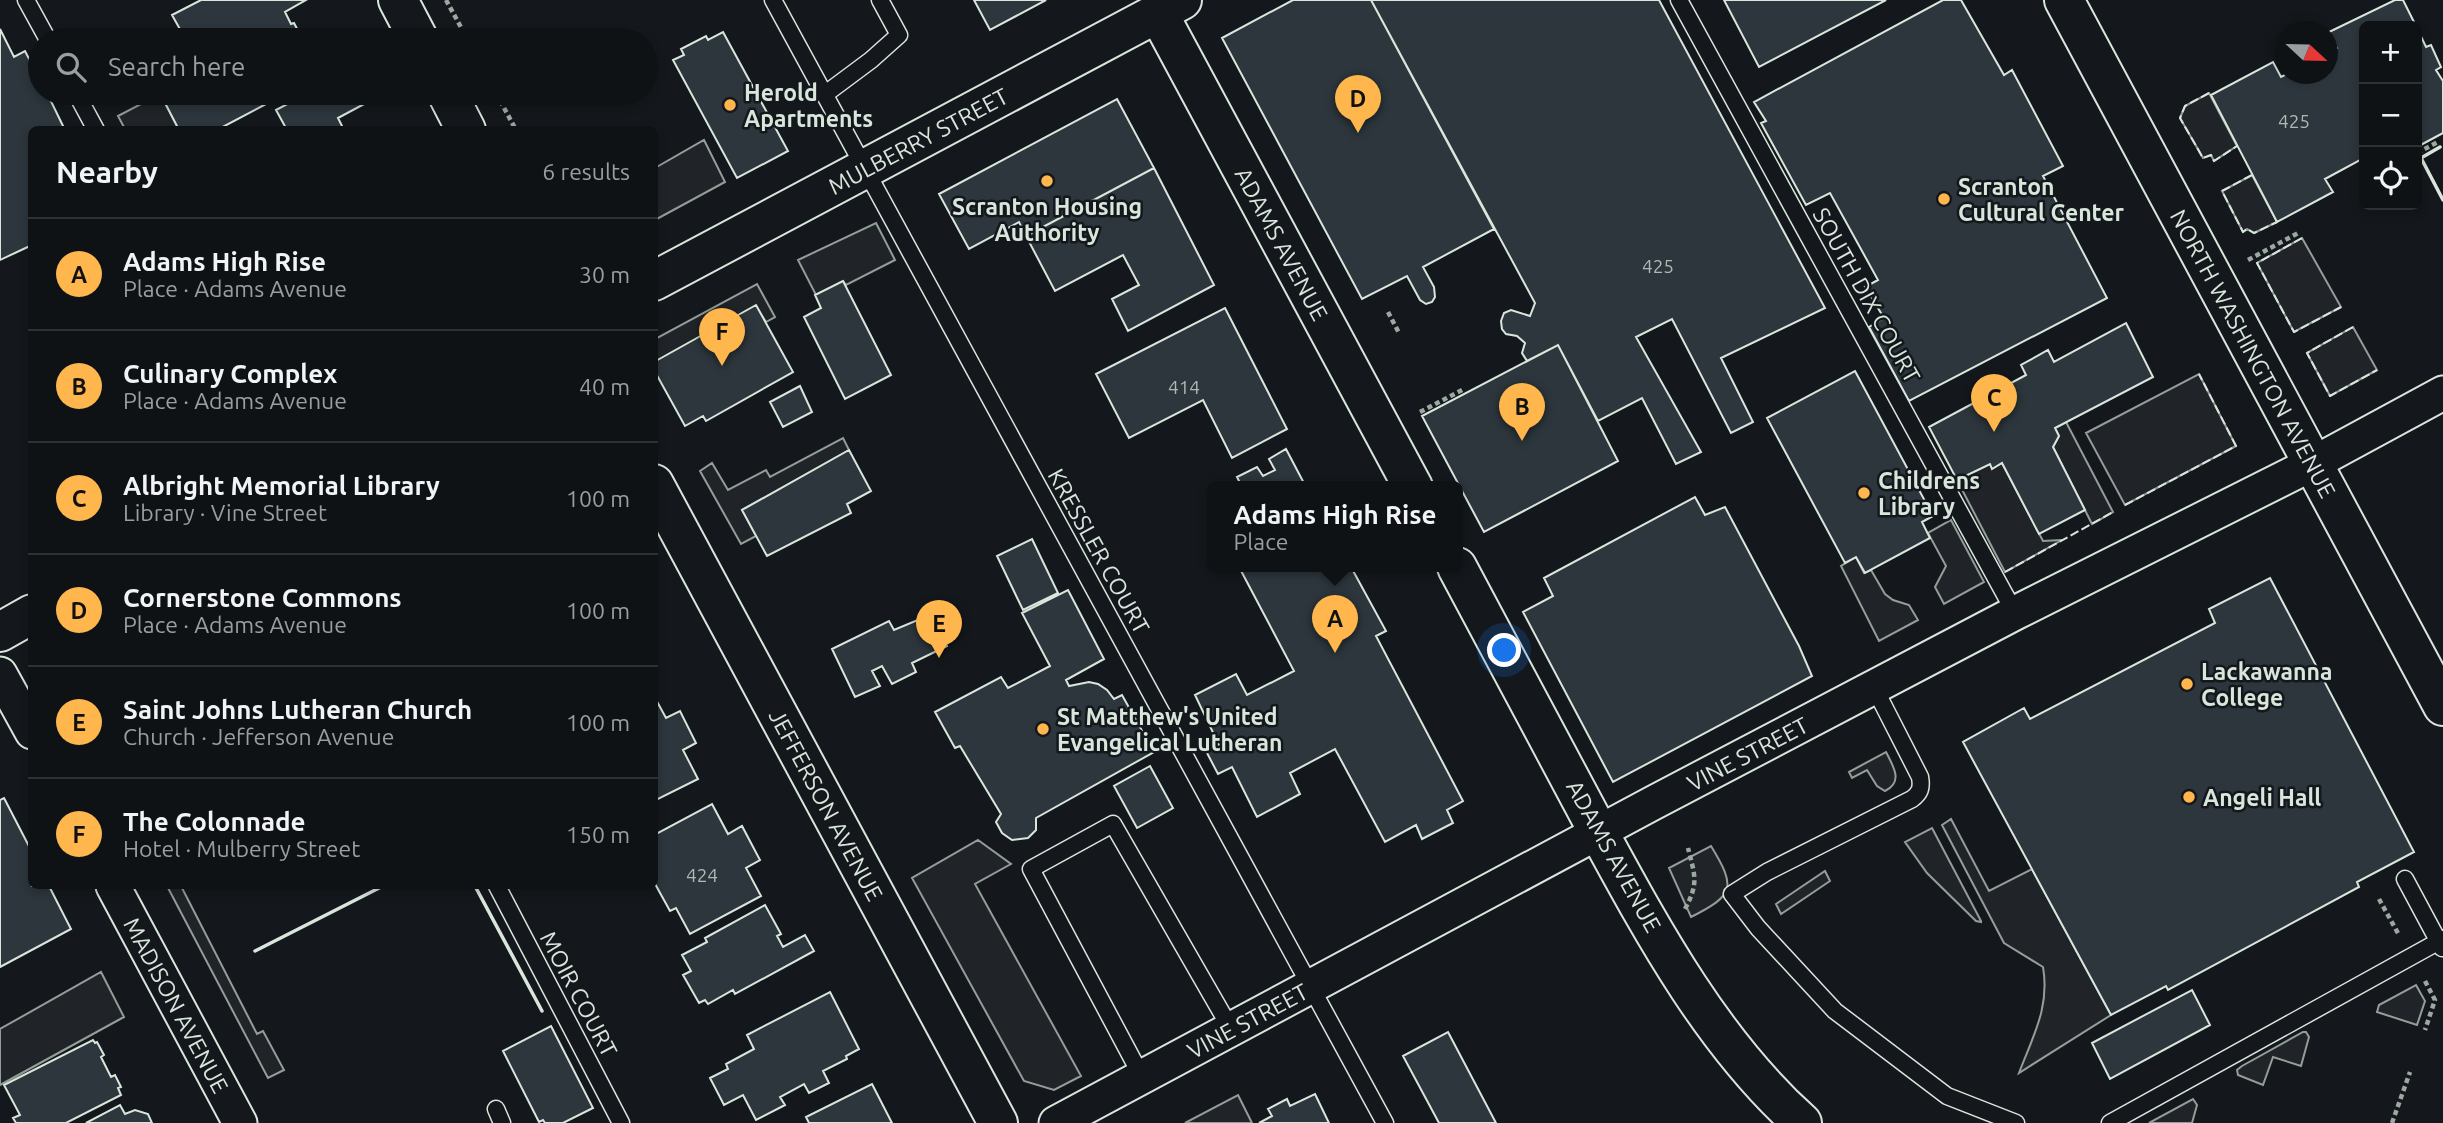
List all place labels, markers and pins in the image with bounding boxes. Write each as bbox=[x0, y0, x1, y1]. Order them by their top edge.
pin: D bbox=[1335, 75, 1381, 133]
place label: Herold Apartments bbox=[744, 80, 873, 131]
marker: Herold Apartments bbox=[722, 97, 738, 113]
marker: Scranton Housing Authority bbox=[1039, 173, 1055, 189]
place label: Scranton Cultural Center bbox=[1958, 174, 2124, 225]
marker: Scranton Cultural Center bbox=[1936, 191, 1952, 207]
place label: Scranton Housing Authority bbox=[952, 194, 1142, 245]
pin: F bbox=[699, 308, 745, 366]
pin: C bbox=[1971, 374, 2017, 432]
pin: B bbox=[1499, 383, 1545, 441]
place label: Childrens Library bbox=[1878, 468, 1980, 519]
marker: Childrens Library bbox=[1856, 485, 1872, 501]
pin: A bbox=[1312, 595, 1358, 653]
pin: E bbox=[916, 600, 962, 658]
place label: Lackawanna College bbox=[2201, 659, 2332, 710]
marker: Lackawanna College bbox=[2179, 676, 2195, 692]
place label: St Matthew's United Evangelical Lutheran bbox=[1057, 704, 1283, 755]
marker: St Matthew's United Evangelical Lutheran bbox=[1035, 721, 1051, 737]
place label: Angeli Hall bbox=[2203, 785, 2321, 810]
marker: Angeli Hall bbox=[2181, 789, 2197, 805]

